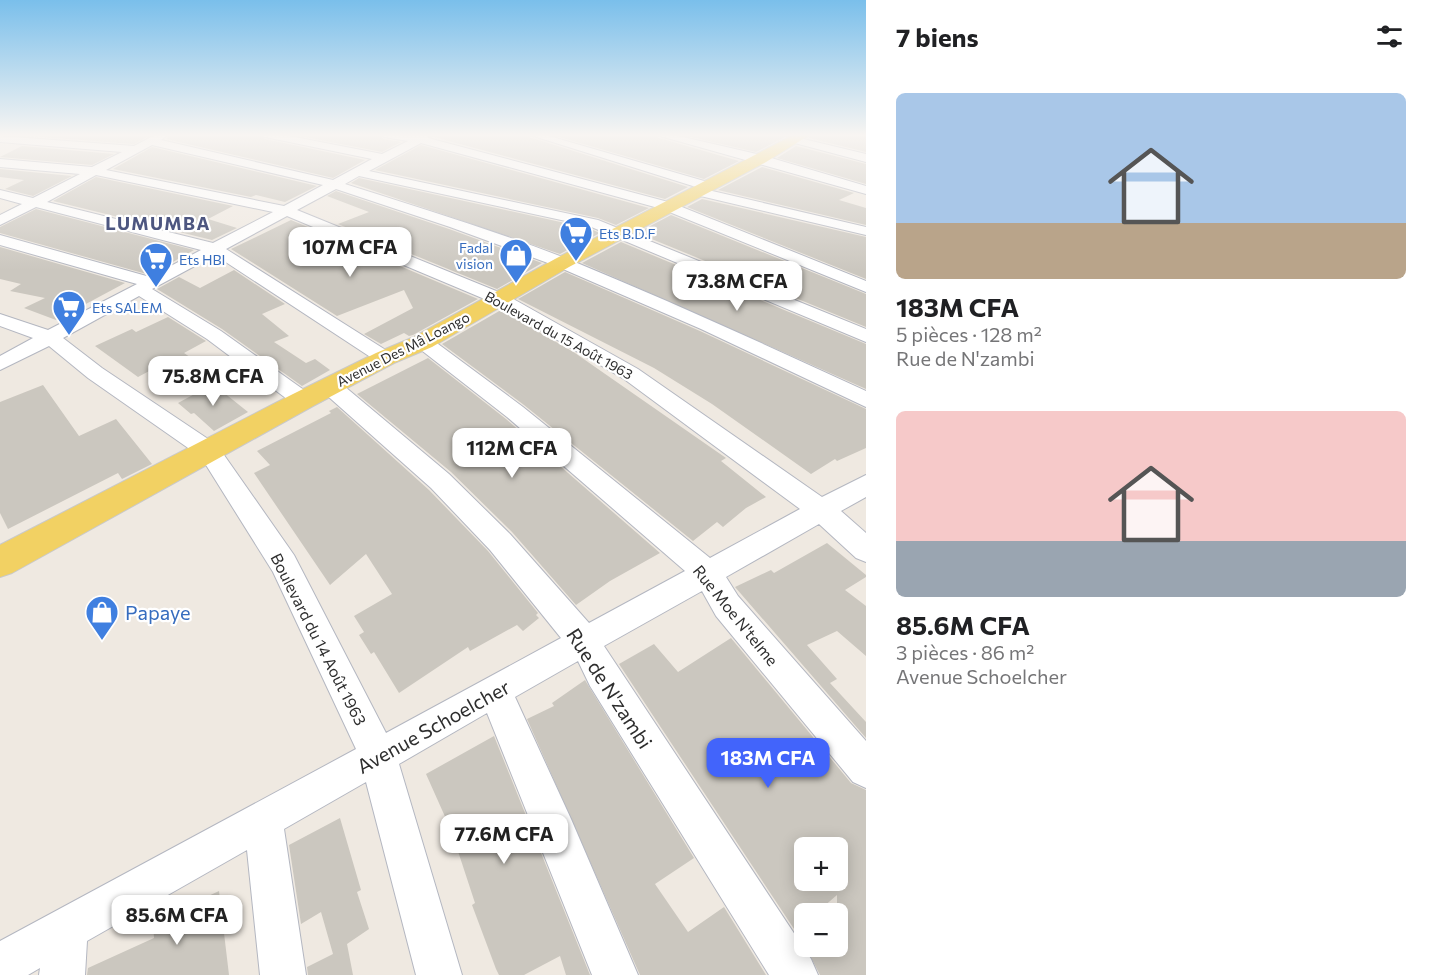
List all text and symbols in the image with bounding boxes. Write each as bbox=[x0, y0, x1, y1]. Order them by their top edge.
icon: filters bbox=[1373, 20, 1406, 53]
text: 7 biens bbox=[896, 21, 979, 52]
icon: home bbox=[1097, 132, 1205, 240]
district label: LUMUMBA bbox=[105, 212, 211, 234]
supermarket icon: Ets B.D.F bbox=[558, 215, 594, 262]
place label: Ets B.D.F bbox=[599, 225, 656, 242]
pin: 107M CFA bbox=[288, 227, 412, 278]
text: 107M CFA bbox=[302, 234, 398, 258]
shop icon: Fadal vision bbox=[498, 237, 534, 284]
place label: Fadal vision bbox=[456, 239, 493, 272]
supermarket icon: Ets HBI bbox=[138, 241, 174, 288]
place label: Ets HBI bbox=[179, 251, 225, 268]
pin: 73.8M CFA bbox=[668, 261, 806, 312]
text: 73.8M CFA bbox=[686, 268, 788, 292]
street label: Boulevard du 15 Août 1963 bbox=[482, 287, 636, 383]
supermarket icon: Ets SALEM bbox=[51, 289, 87, 336]
text: 183M CFA bbox=[896, 291, 1019, 322]
place label: Ets SALEM bbox=[92, 299, 163, 316]
street label: Avenue Des Mâ Loango bbox=[334, 308, 472, 390]
text: 5 pièces · 128 m² bbox=[896, 322, 1042, 346]
text: Rue de N'zambi bbox=[896, 346, 1035, 370]
pin: 75.8M CFA bbox=[144, 356, 282, 407]
text: 75.8M CFA bbox=[162, 363, 264, 387]
pin: 112M CFA bbox=[450, 428, 574, 479]
text: 112M CFA bbox=[466, 435, 558, 459]
icon: home bbox=[1097, 450, 1205, 558]
street label: Boulevard du 14 Août 1963 bbox=[267, 550, 371, 728]
street label: Rue Moe N'telme bbox=[690, 561, 782, 669]
shop icon: Papaye bbox=[84, 594, 120, 641]
place label: Papaye bbox=[125, 600, 191, 624]
text: 85.6M CFA bbox=[896, 609, 1030, 640]
street label: Rue de N'zambi bbox=[562, 623, 658, 753]
text: 3 pièces · 86 m² bbox=[896, 640, 1034, 664]
text: Avenue Schoelcher bbox=[896, 664, 1067, 688]
street label: Avenue Schoelcher bbox=[352, 674, 514, 778]
pin: 183M CFA bbox=[706, 738, 830, 789]
text: 183M CFA bbox=[721, 745, 815, 769]
pin: 77.6M CFA bbox=[435, 814, 573, 865]
text: 77.6M CFA bbox=[454, 821, 554, 845]
map controls bbox=[794, 837, 848, 957]
button: + bbox=[794, 837, 848, 891]
pin: 85.6M CFA bbox=[108, 895, 246, 946]
text: 85.6M CFA bbox=[126, 902, 228, 926]
button: − bbox=[794, 903, 848, 957]

